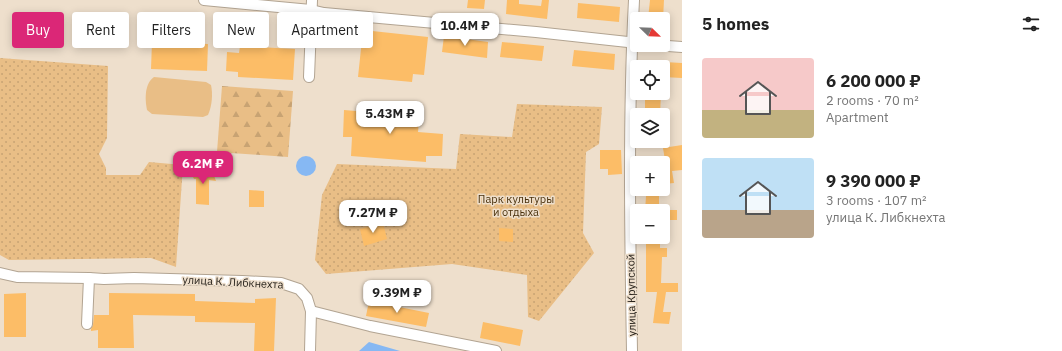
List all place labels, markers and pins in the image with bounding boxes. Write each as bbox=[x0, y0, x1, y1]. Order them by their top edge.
pin: 10.4M ₽ bbox=[428, 13, 502, 47]
pin: 5.43M ₽ bbox=[353, 101, 427, 135]
pin: 6.2M ₽ bbox=[170, 151, 236, 185]
pin: 7.27M ₽ bbox=[336, 200, 410, 234]
pin: 9.39M ₽ bbox=[360, 280, 434, 314]

